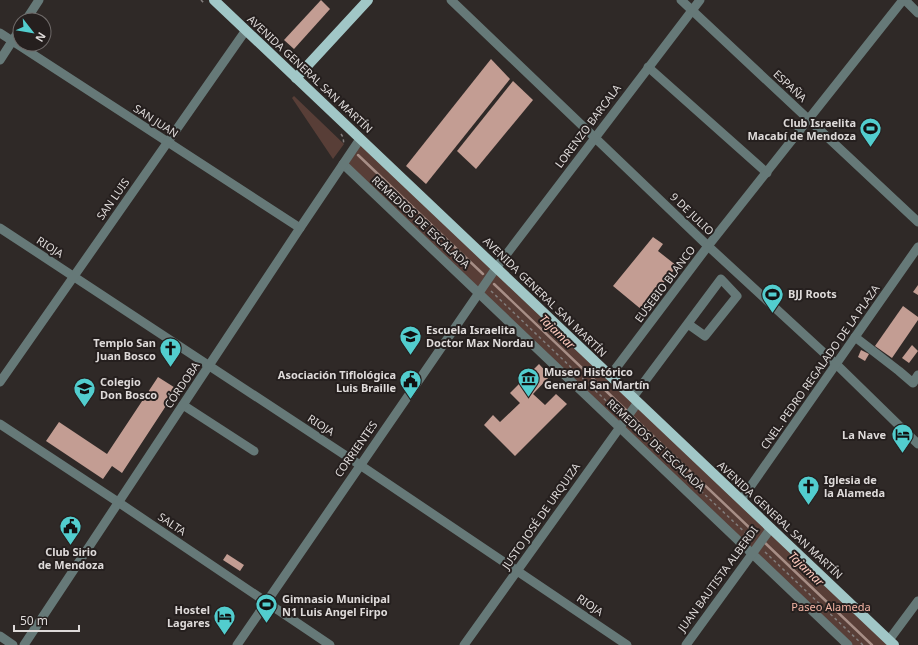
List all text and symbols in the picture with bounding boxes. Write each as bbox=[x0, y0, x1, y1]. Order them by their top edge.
street label: AVENIDA GENERAL SAN MARTÍN bbox=[244, 11, 376, 136]
north arrow bbox=[12, 12, 52, 52]
text: N bbox=[32, 30, 50, 45]
street label: ESPAÑA bbox=[770, 66, 811, 106]
street label: LORENZO BARCALA bbox=[551, 80, 625, 171]
street label: SAN JUAN bbox=[131, 101, 182, 141]
place label: Club Israelita Macabí de Mendoza bbox=[747, 115, 856, 143]
sports icon: Club Israelita Macabí de Mendoza bbox=[858, 116, 884, 149]
street label: REMEDIOS DE ESCALADA bbox=[369, 172, 474, 272]
street label: SAN LUIS bbox=[93, 175, 132, 223]
street label: 9 DE JULIO bbox=[667, 189, 717, 238]
street label: RIOJA bbox=[34, 232, 67, 261]
street label: AVENIDA GENERAL SAN MARTÍN bbox=[480, 233, 610, 360]
street label: EUSEBIO BLANCO bbox=[631, 242, 698, 325]
street label: CNEL. PEDRO REGALADO DE LA PLAZA bbox=[757, 281, 883, 452]
sports icon: BJJ Roots bbox=[759, 281, 785, 314]
place label: BJJ Roots bbox=[788, 286, 837, 301]
water label: Tajamar bbox=[536, 310, 580, 354]
place label: Escuela Israelita Doctor Max Nordau bbox=[426, 322, 533, 350]
school or university icon: Escuela Israelita Doctor Max Nordau bbox=[397, 323, 423, 356]
place label: Templo San Juan Bosco bbox=[93, 335, 156, 363]
church icon: Templo San Juan Bosco bbox=[158, 336, 184, 369]
street label: CÓRDOBA bbox=[161, 358, 203, 411]
place label: Museo Histórico General San Martín bbox=[544, 364, 649, 392]
museum icon: Museo Histórico General San Martín bbox=[515, 365, 541, 398]
place label: Asociación Tiflológica Luis Braille bbox=[278, 367, 396, 395]
public building icon: Asociación Tiflológica Luis Braille bbox=[398, 368, 424, 401]
place label: Colegio Don Bosco bbox=[100, 374, 157, 402]
school or university icon: Colegio Don Bosco bbox=[71, 375, 97, 408]
street label: REMEDIOS DE ESCALADA bbox=[604, 395, 709, 495]
street label: RIOJA bbox=[305, 410, 338, 439]
street label: CORRIENTES bbox=[331, 418, 381, 480]
hotel icon: La Nave bbox=[889, 422, 915, 455]
place label: La Nave bbox=[842, 427, 886, 442]
street label: AVENIDA GENERAL SAN MARTÍN bbox=[714, 457, 846, 582]
street label: JUSTO JOSÉ DE URQUIZA bbox=[498, 459, 584, 573]
place label: Iglesia de la Alameda bbox=[824, 472, 885, 500]
church icon: Iglesia de la Alameda bbox=[795, 473, 821, 506]
street label: SALTA bbox=[155, 509, 190, 539]
public building icon: Club Sirio de Mendoza bbox=[58, 513, 84, 546]
street label: JUAN BAUTISTA ALBERDI bbox=[674, 523, 761, 635]
place label: Club Sirio de Mendoza bbox=[38, 544, 104, 572]
water label: Tajamar bbox=[785, 547, 829, 591]
street label: RIOJA bbox=[574, 590, 607, 620]
place label: Gimnasio Municipal N1 Luis Angel Firpo bbox=[282, 591, 390, 619]
sports icon: Gimnasio Municipal N1 Luis Angel Firpo bbox=[253, 592, 279, 625]
park label: Paseo Alameda bbox=[791, 599, 871, 614]
place label: Hostel Lagares bbox=[167, 602, 210, 630]
hotel icon: Hostel Lagares bbox=[212, 603, 238, 636]
scale bar bbox=[14, 607, 79, 633]
text: 50 m bbox=[20, 612, 48, 629]

